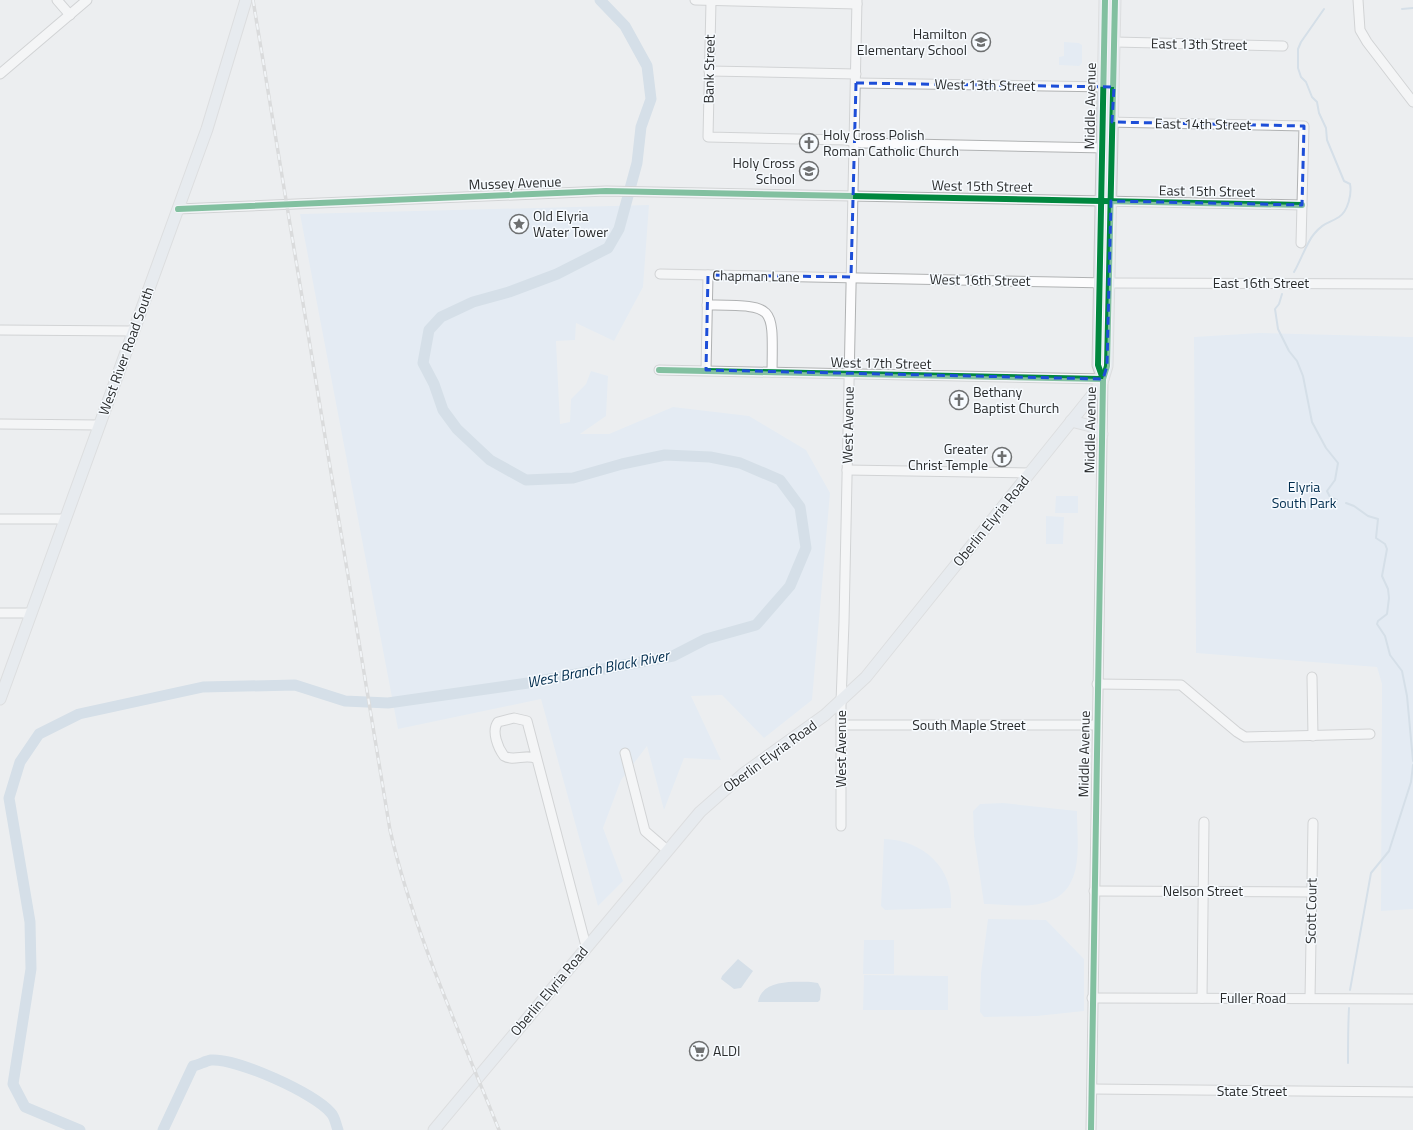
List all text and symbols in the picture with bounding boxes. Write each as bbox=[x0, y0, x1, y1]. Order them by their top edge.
place label: Hamilton Elementary School bbox=[857, 23, 967, 60]
school or university icon: Hamilton Elementary School bbox=[970, 31, 992, 53]
street label: East 13th Street bbox=[1151, 32, 1248, 55]
street label: Bank Street bbox=[697, 34, 720, 104]
street label: Middle Avenue bbox=[1078, 62, 1101, 150]
street label: West 13th Street bbox=[934, 73, 1036, 96]
street label: East 14th Street bbox=[1155, 112, 1252, 135]
place label: Holy Cross Polish Roman Catholic Church bbox=[823, 124, 959, 161]
church icon: Holy Cross Polish Roman Catholic Church bbox=[798, 132, 820, 154]
place label: Holy Cross School bbox=[732, 152, 795, 189]
school or university icon: Holy Cross School bbox=[798, 160, 820, 182]
street label: Mussey Avenue bbox=[468, 170, 562, 195]
street label: West 15th Street bbox=[931, 174, 1033, 197]
street label: East 15th Street bbox=[1159, 179, 1256, 202]
place label: Old Elyria Water Tower bbox=[533, 205, 608, 242]
place icon: Old Elyria Water Tower bbox=[508, 213, 530, 235]
street label: Chapman Lane bbox=[712, 264, 800, 287]
street label: West 16th Street bbox=[929, 268, 1031, 291]
street label: East 16th Street bbox=[1213, 272, 1309, 293]
street label: West River Road South bbox=[93, 284, 159, 418]
street label: West 17th Street bbox=[830, 351, 932, 374]
place label: Bethany Baptist Church bbox=[973, 381, 1059, 418]
street label: West Avenue bbox=[836, 386, 859, 464]
street label: Middle Avenue bbox=[1078, 386, 1101, 474]
church icon: Bethany Baptist Church bbox=[948, 389, 970, 411]
place label: Greater Christ Temple bbox=[908, 438, 988, 475]
church icon: Greater Christ Temple bbox=[991, 446, 1013, 468]
street label: Oberlin Elyria Road bbox=[947, 471, 1034, 571]
park label: Elyria South Park bbox=[1272, 476, 1337, 513]
water label: West Branch Black River bbox=[525, 643, 673, 694]
street label: West Avenue bbox=[830, 710, 851, 788]
street label: Middle Avenue bbox=[1072, 710, 1095, 798]
street label: Oberlin Elyria Road bbox=[718, 714, 821, 797]
street label: South Maple Street bbox=[912, 714, 1026, 735]
street label: Scott Court bbox=[1299, 878, 1322, 944]
street label: Nelson Street bbox=[1163, 880, 1243, 901]
street label: Oberlin Elyria Road bbox=[505, 941, 592, 1040]
street label: Fuller Road bbox=[1220, 987, 1286, 1008]
supermarket icon: ALDI bbox=[688, 1040, 710, 1062]
place label: ALDI bbox=[713, 1040, 741, 1061]
street label: State Street bbox=[1217, 1080, 1287, 1101]

